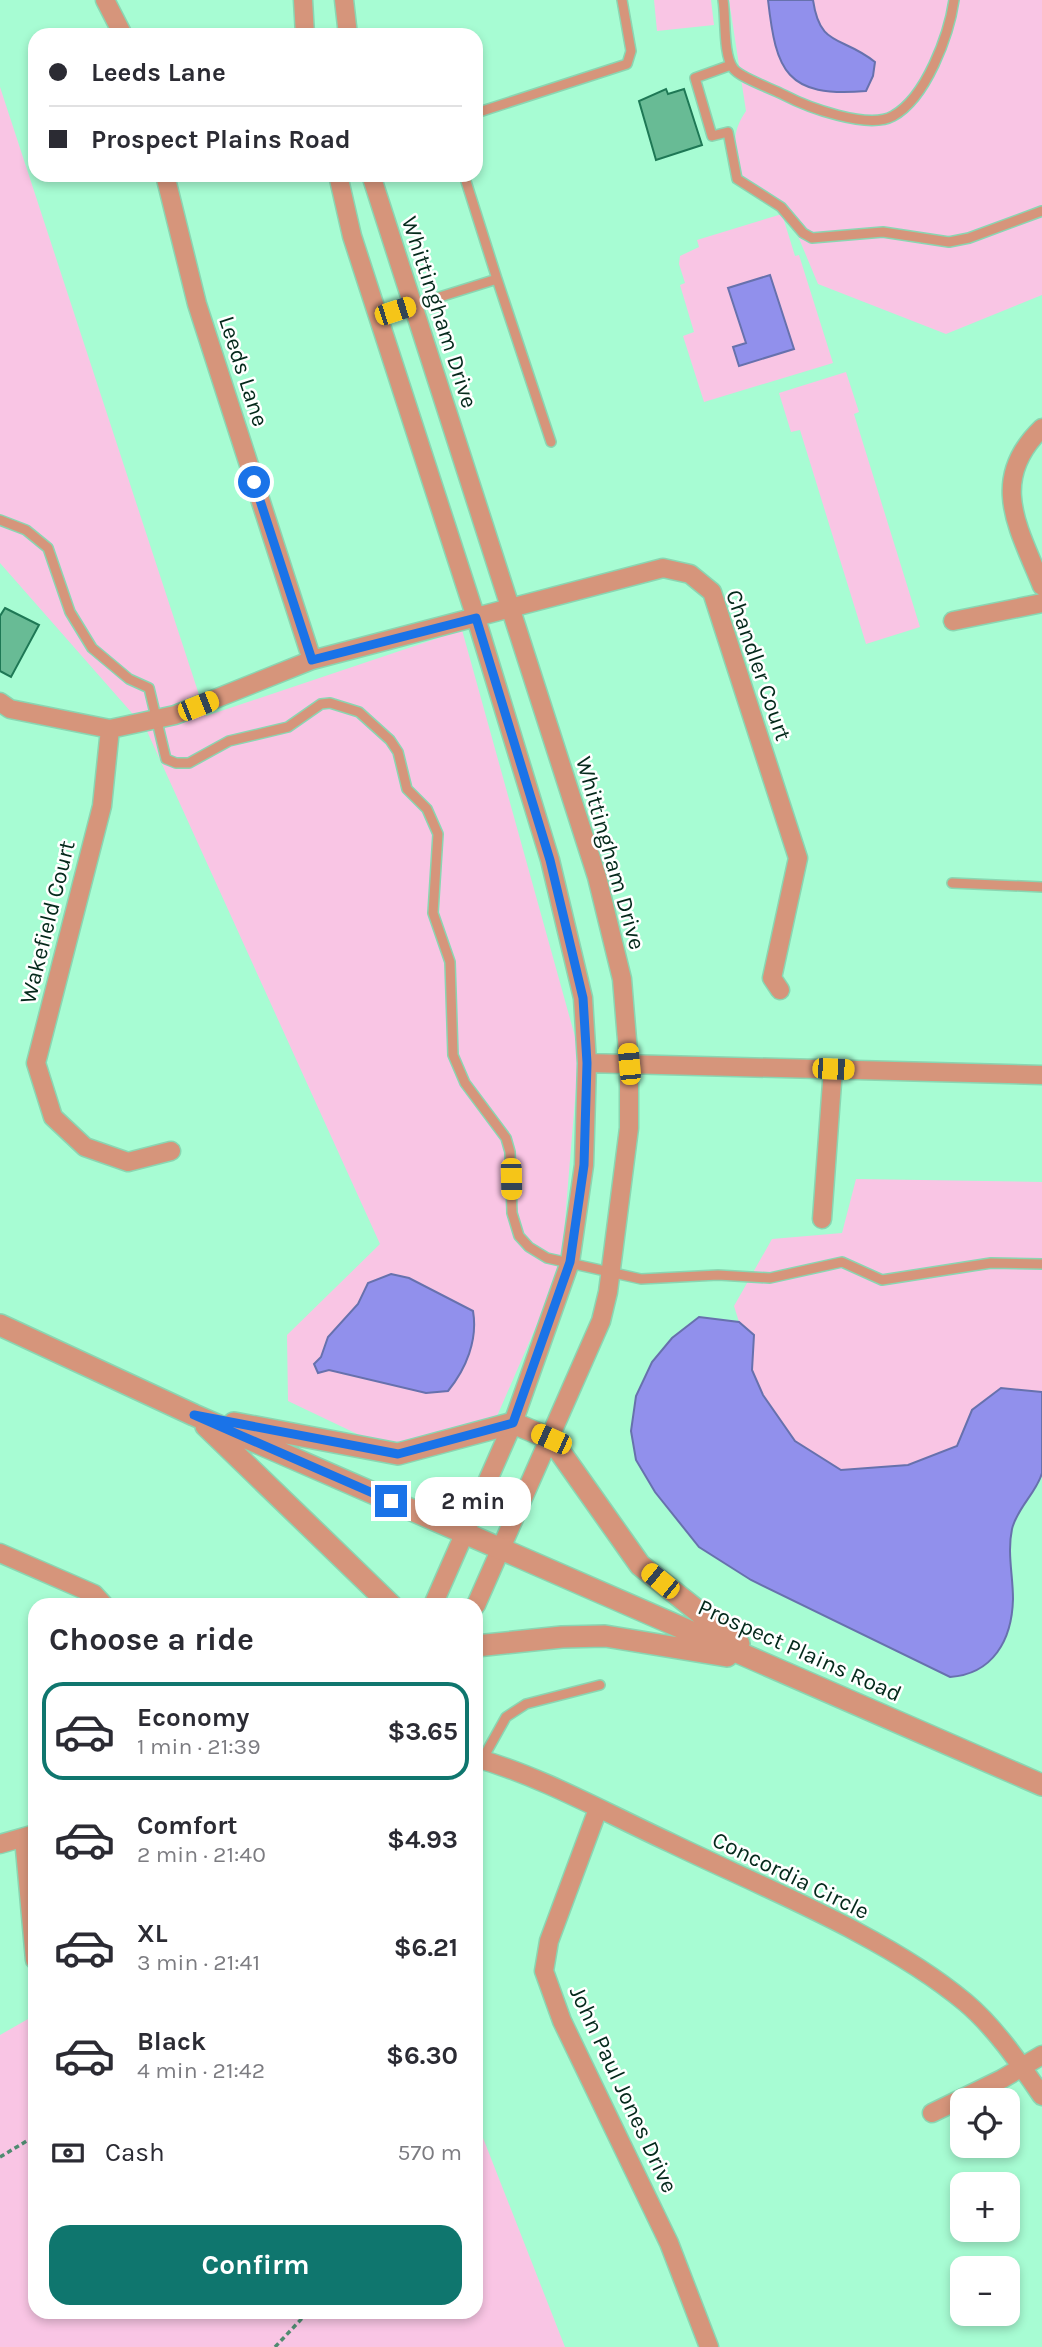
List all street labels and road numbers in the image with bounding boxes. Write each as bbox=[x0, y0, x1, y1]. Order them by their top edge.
street label: Whittingham Drive bbox=[396, 213, 483, 411]
street label: Leeds Lane bbox=[213, 312, 274, 430]
street label: Chandler Court bbox=[720, 586, 797, 744]
street label: Whittingham Drive bbox=[570, 754, 651, 953]
street label: Wakefield Court bbox=[14, 838, 81, 1006]
street label: Prospect Plains Road bbox=[694, 1593, 906, 1708]
street label: Concordia Circle bbox=[708, 1826, 874, 1925]
street label: John Paul Jones Drive bbox=[564, 1981, 683, 2197]

